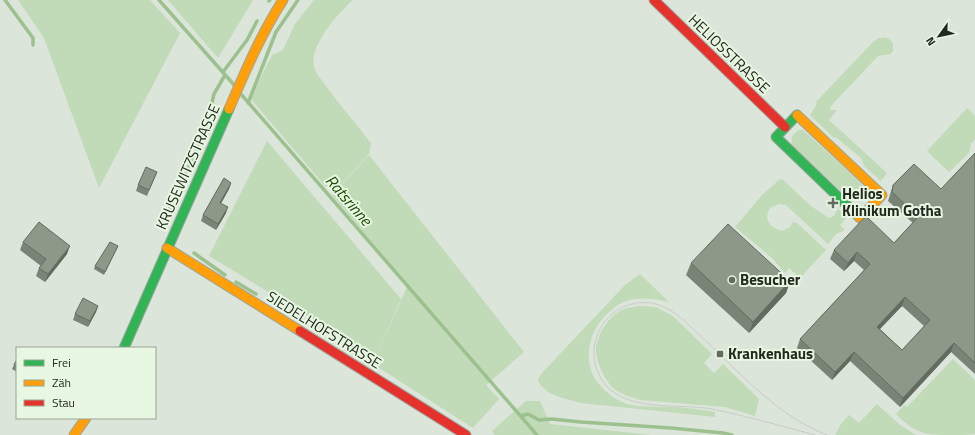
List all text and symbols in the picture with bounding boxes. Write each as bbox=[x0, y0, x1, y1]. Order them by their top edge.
street label: HELIOSSTRASSE bbox=[683, 9, 775, 99]
north arrow bbox=[919, 16, 959, 56]
text: N bbox=[922, 34, 939, 49]
street label: KRUSEWITZSTRASSE bbox=[150, 100, 226, 233]
water label: Ratsrinne bbox=[320, 169, 379, 232]
place label: Helios Klinikum Gotha bbox=[842, 182, 942, 222]
marker: Helios Klinikum Gotha bbox=[827, 197, 839, 209]
place label: Besucher bbox=[740, 268, 801, 291]
marker: Besucher bbox=[727, 275, 737, 285]
street label: SIEDELHOFSTRASSE bbox=[262, 285, 386, 374]
place label: Krankenhaus bbox=[728, 342, 813, 365]
legend bbox=[16, 347, 156, 419]
marker: Krankenhaus bbox=[715, 349, 725, 359]
text: Frei bbox=[52, 353, 71, 372]
text: Zäh bbox=[52, 373, 71, 392]
text: Stau bbox=[52, 393, 75, 412]

